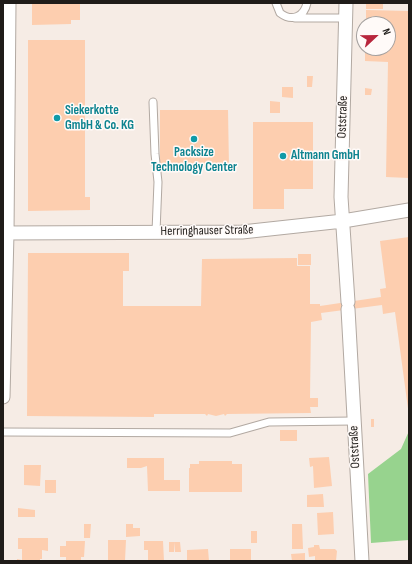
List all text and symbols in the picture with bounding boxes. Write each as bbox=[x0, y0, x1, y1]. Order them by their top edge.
north arrow bbox=[356, 16, 396, 56]
text: N bbox=[380, 27, 394, 37]
street label: Oststraße bbox=[334, 95, 352, 139]
place label: Siekerkotte GmbH & Co. KG bbox=[65, 103, 134, 134]
marker: Siekerkotte GmbH & Co. KG bbox=[52, 113, 62, 123]
marker: Packsize Technology Center bbox=[189, 134, 199, 144]
place label: Packsize Technology Center bbox=[151, 145, 237, 176]
place label: Altmann GmbH bbox=[291, 148, 360, 164]
marker: Altmann GmbH bbox=[278, 151, 288, 161]
street label: Herringhauser Straße bbox=[160, 222, 254, 240]
street label: Oststraße bbox=[346, 425, 364, 469]

